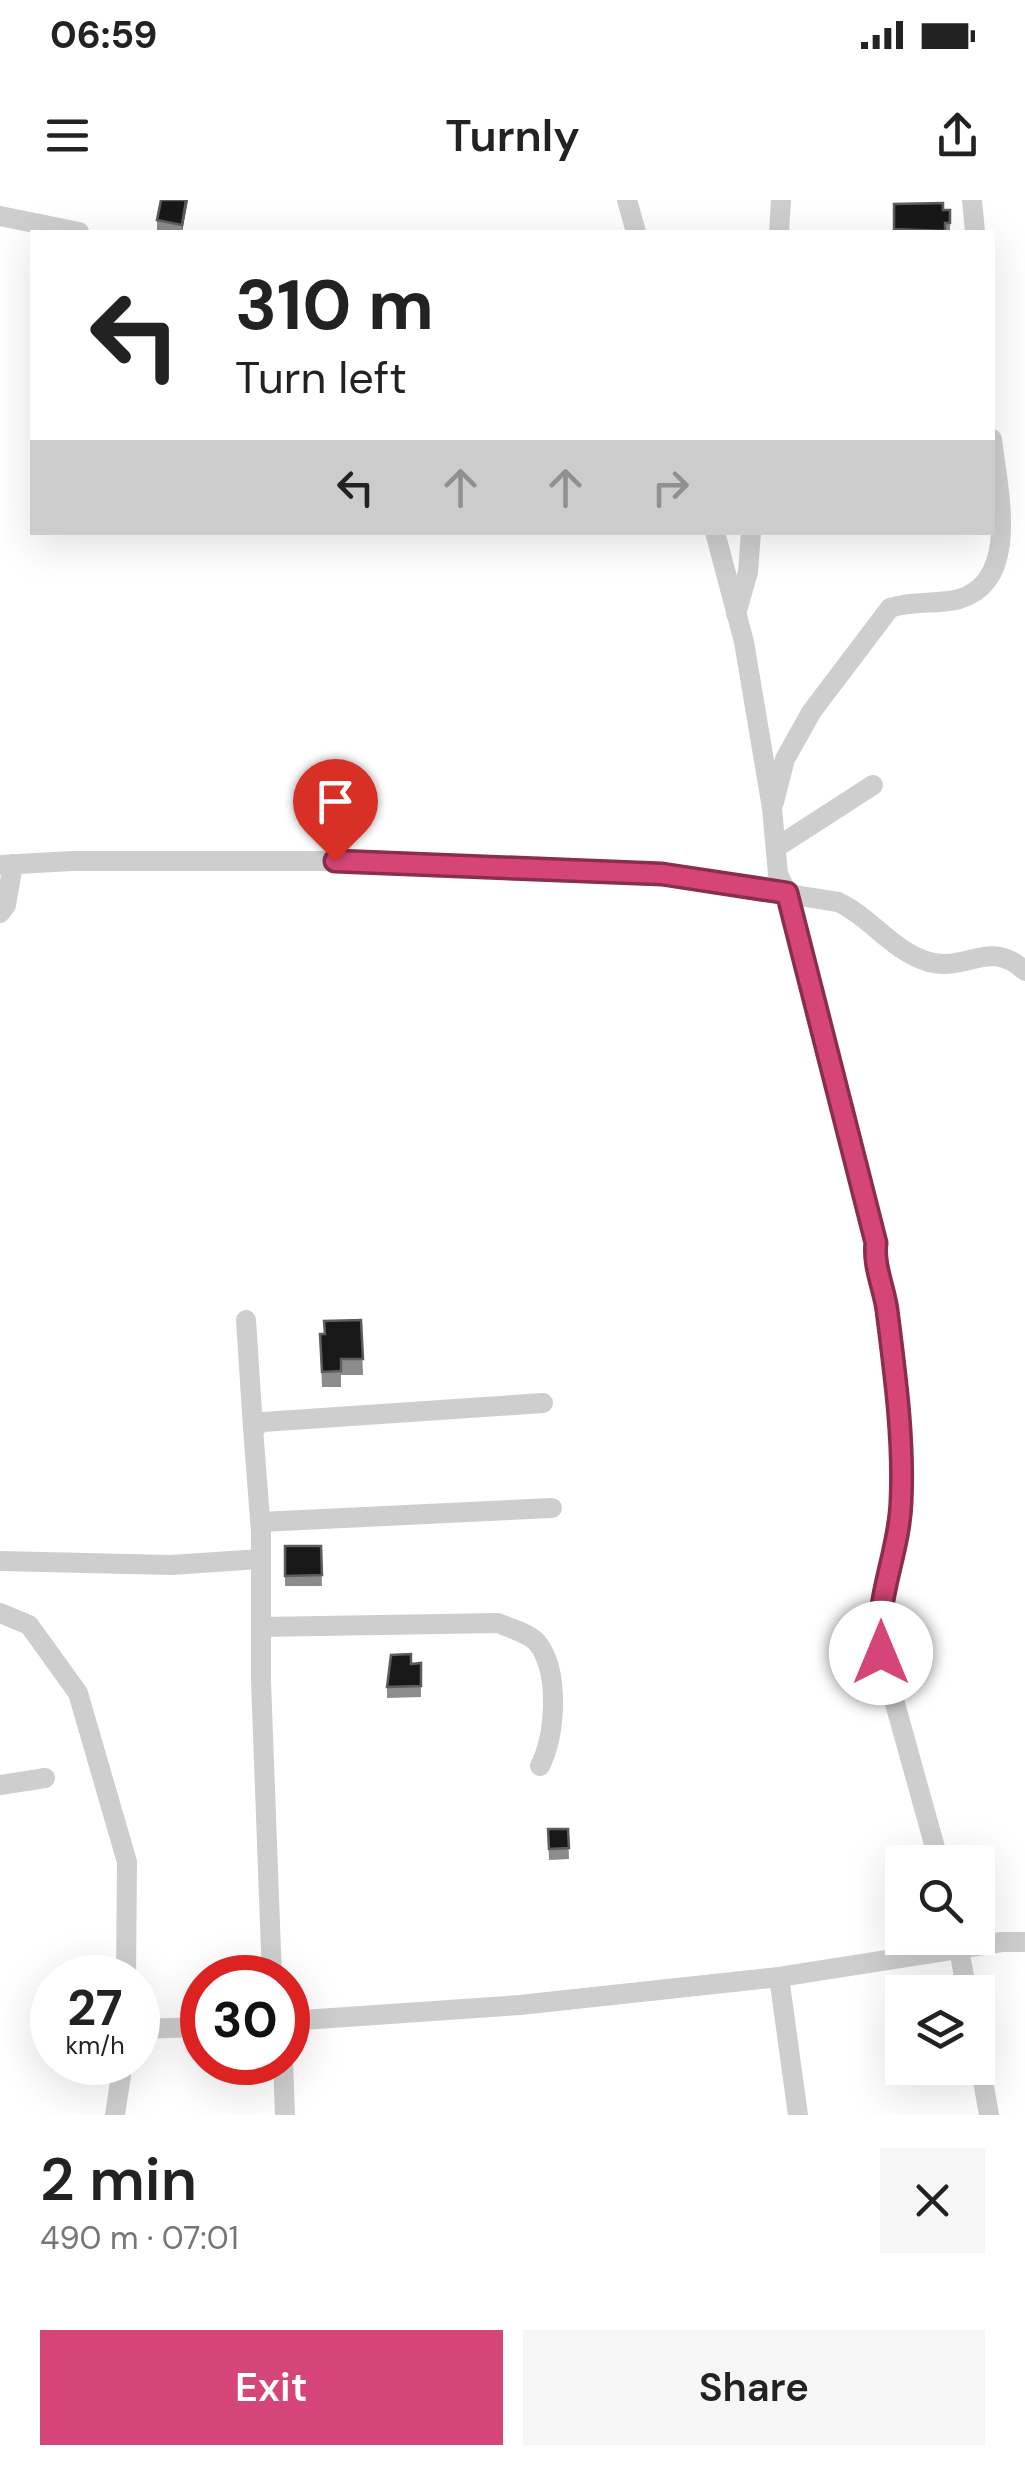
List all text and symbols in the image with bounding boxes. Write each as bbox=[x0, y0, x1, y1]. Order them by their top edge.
text: 06:59 bbox=[50, 10, 157, 60]
text: Turnly bbox=[445, 106, 580, 165]
icon: menu bbox=[40, 108, 95, 163]
icon: share bbox=[930, 108, 985, 163]
text: 310 m bbox=[235, 260, 434, 351]
icon: left bbox=[70, 270, 200, 400]
text: Turn left bbox=[235, 348, 407, 407]
icon: left bbox=[328, 460, 383, 515]
icon: ahead bbox=[433, 460, 488, 515]
icon: ahead bbox=[538, 460, 593, 515]
icon: right bbox=[643, 460, 698, 515]
pin bbox=[293, 759, 378, 862]
icon: arrive bbox=[308, 774, 363, 829]
position arrow bbox=[829, 1601, 933, 1705]
map controls bbox=[885, 1845, 995, 2085]
button: search bbox=[885, 1845, 995, 1955]
speed limit sign: 30 bbox=[180, 1955, 310, 2085]
text: 27 bbox=[67, 1975, 123, 2041]
button: layers bbox=[885, 1975, 995, 2085]
text: km/h bbox=[65, 2029, 125, 2062]
text: 2 min bbox=[40, 2140, 197, 2219]
button: close bbox=[880, 2148, 985, 2253]
text: 490 m · 07:01 bbox=[40, 2217, 239, 2259]
button: Exit bbox=[40, 2330, 503, 2445]
button: Share bbox=[523, 2330, 985, 2445]

